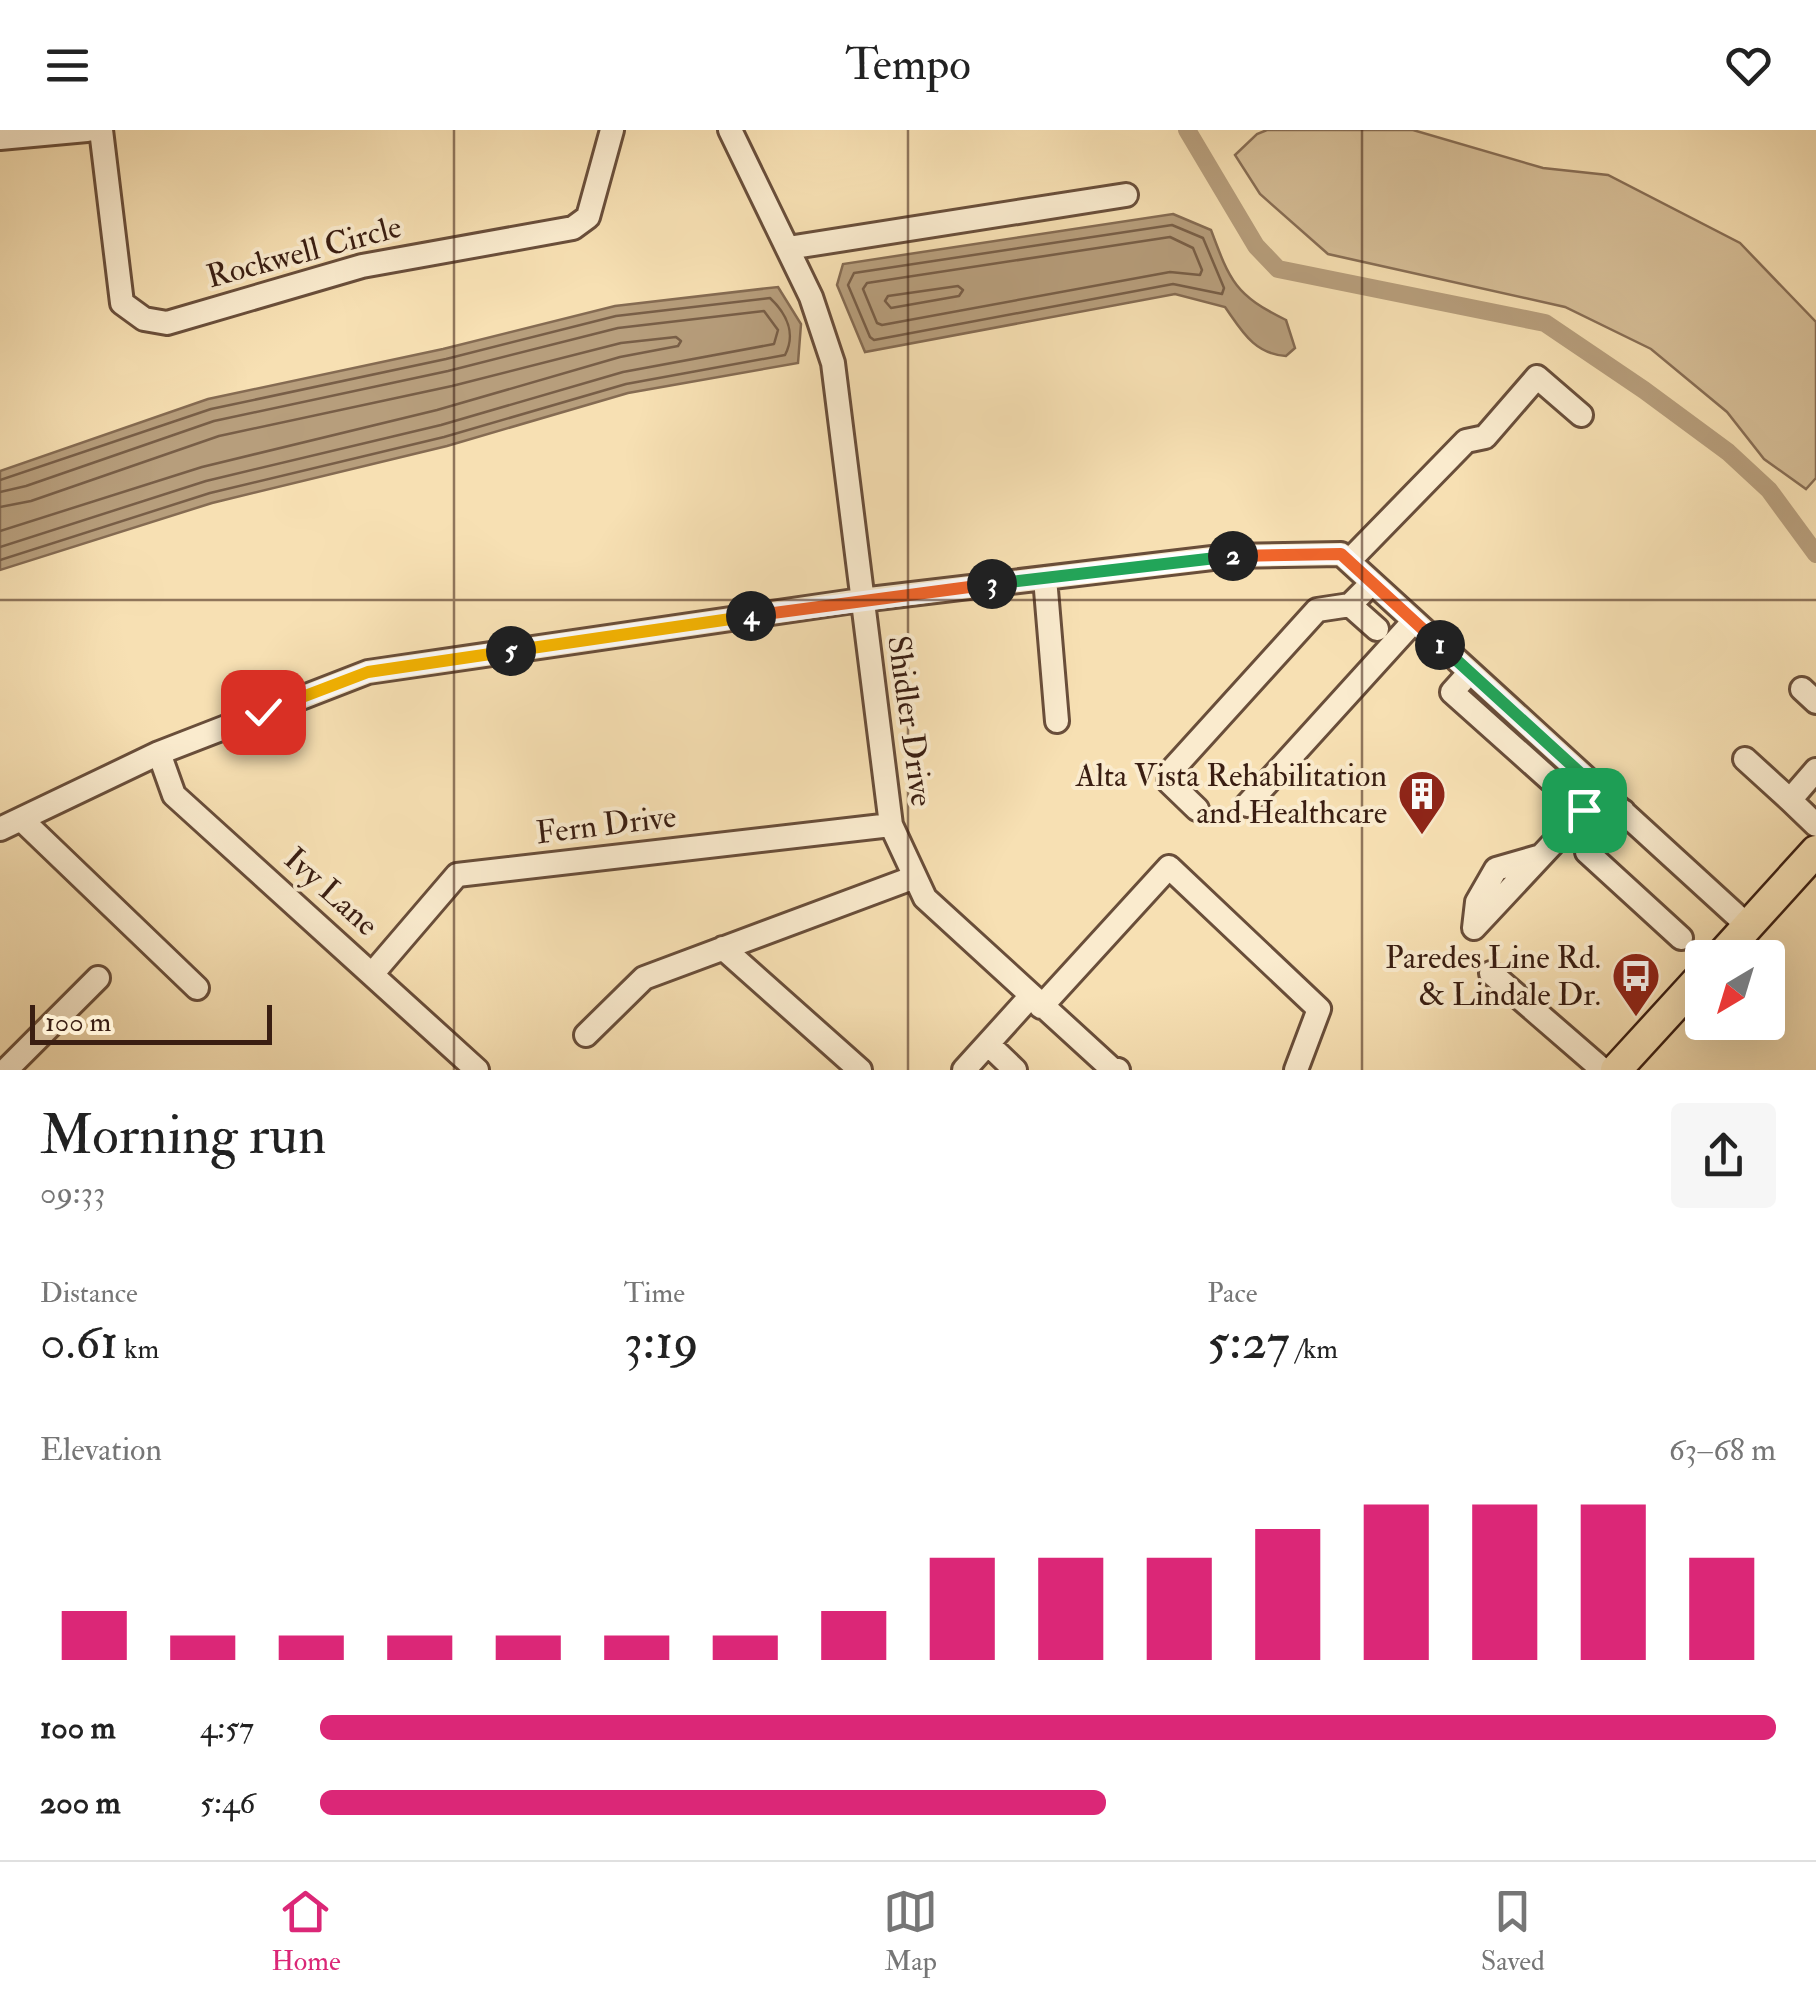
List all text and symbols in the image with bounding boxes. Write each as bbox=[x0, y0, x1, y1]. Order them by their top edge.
text: Tempo bbox=[845, 37, 971, 93]
icon: menu bbox=[40, 38, 95, 93]
icon: heart bbox=[1721, 38, 1776, 93]
street label: Rockwell Circle bbox=[202, 207, 406, 297]
pin: 2 bbox=[1208, 531, 1258, 581]
text: 2 bbox=[1226, 538, 1240, 573]
pin: 3 bbox=[967, 559, 1017, 609]
text: 3 bbox=[987, 566, 997, 601]
pin: 4 bbox=[726, 591, 776, 641]
text: 4 bbox=[743, 598, 759, 633]
pin: 1 bbox=[1415, 620, 1465, 670]
pin: 5 bbox=[486, 626, 536, 676]
text: 1 bbox=[1435, 627, 1445, 662]
text: 5 bbox=[505, 633, 517, 668]
street label: Shidler Drive bbox=[878, 633, 942, 809]
pin bbox=[221, 670, 306, 755]
icon: check bbox=[236, 685, 291, 740]
place label: Alta Vista Rehabilitation and Healthcare bbox=[1074, 756, 1387, 833]
building icon: Alta Vista Rehabilitation and Healthcare bbox=[1396, 768, 1448, 836]
pin bbox=[1542, 768, 1627, 853]
icon: arrive bbox=[1557, 783, 1612, 838]
street label: Fern Drive bbox=[534, 797, 678, 853]
street label: Ivy Lane bbox=[276, 839, 386, 945]
place label: Paredes Line Rd. & Lindale Dr. bbox=[1385, 938, 1601, 1015]
north arrow bbox=[1685, 940, 1785, 1040]
map controls bbox=[1685, 940, 1785, 1040]
bus stop icon: Paredes Line Rd. & Lindale Dr. bbox=[1610, 950, 1662, 1018]
scale bar bbox=[30, 1000, 272, 1044]
text: 100 m bbox=[45, 1005, 111, 1040]
text: Morning run bbox=[40, 1101, 326, 1170]
button: share bbox=[1671, 1103, 1776, 1208]
text: 09:33 bbox=[40, 1173, 105, 1213]
text: Distance bbox=[40, 1276, 138, 1311]
text: Time bbox=[624, 1276, 685, 1311]
text: Pace bbox=[1207, 1276, 1258, 1311]
text: 0.61 bbox=[40, 1311, 118, 1374]
text: 3:19 bbox=[624, 1311, 699, 1374]
text: 5:27 bbox=[1207, 1311, 1290, 1374]
text: km bbox=[118, 1332, 159, 1367]
text: /km bbox=[1290, 1332, 1338, 1367]
text: Elevation bbox=[40, 1430, 162, 1470]
text: 63–68 m bbox=[1669, 1430, 1776, 1470]
text: 100 m bbox=[40, 1708, 116, 1748]
text: 4:57 bbox=[200, 1708, 254, 1748]
text: 200 m bbox=[40, 1783, 121, 1823]
text: 5:46 bbox=[200, 1783, 255, 1823]
tab: Home bbox=[271, 1884, 341, 1979]
tab: Map bbox=[883, 1884, 938, 1979]
tab: Saved bbox=[1481, 1884, 1545, 1979]

